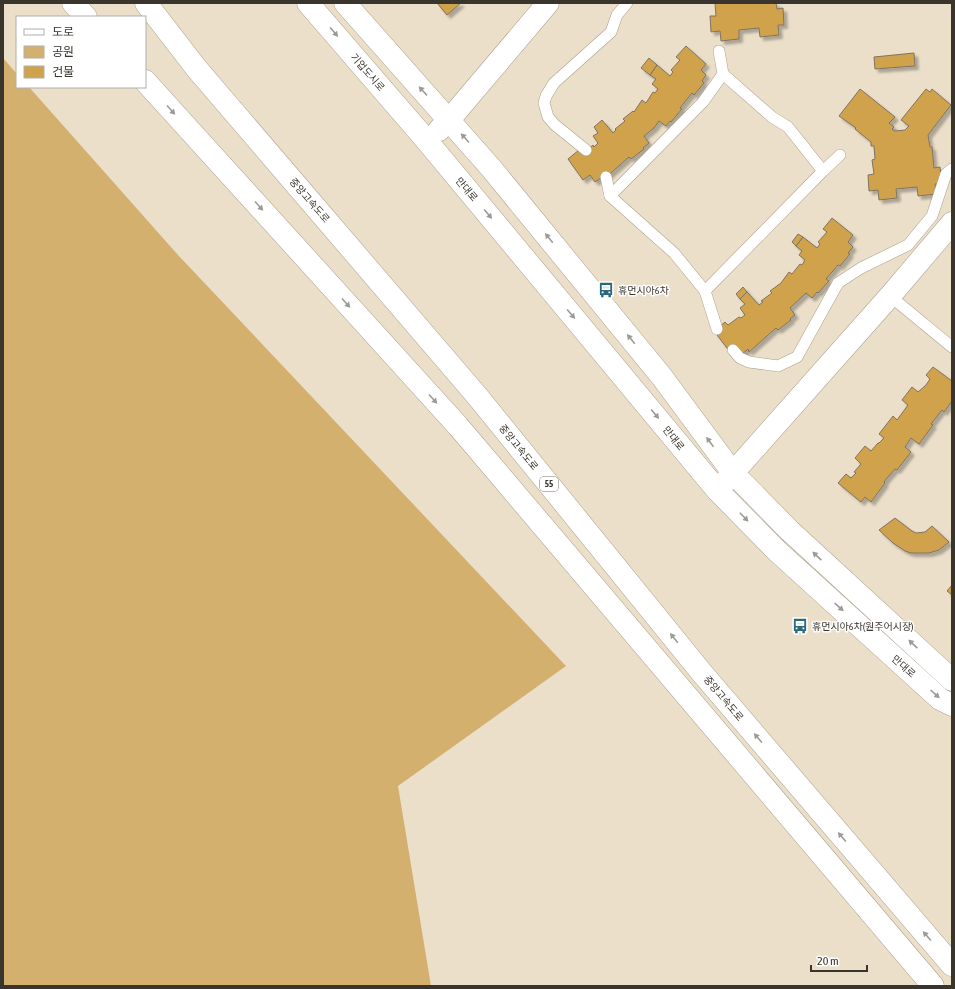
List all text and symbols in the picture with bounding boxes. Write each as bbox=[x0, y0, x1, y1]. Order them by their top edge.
legend bbox=[16, 16, 146, 88]
text: 도로 bbox=[52, 25, 74, 39]
one-way arrow bbox=[329, 27, 338, 38]
text: 공원 bbox=[52, 45, 74, 59]
street label: 기업도시로 bbox=[348, 51, 387, 93]
text: 건물 bbox=[52, 65, 74, 79]
one-way arrow bbox=[419, 86, 428, 96]
one-way arrow bbox=[167, 105, 176, 115]
one-way arrow bbox=[461, 133, 470, 143]
street label: 만대로 bbox=[454, 175, 480, 203]
street label: 중앙고속도로 bbox=[287, 176, 332, 225]
one-way arrow bbox=[254, 201, 263, 212]
one-way arrow bbox=[484, 208, 493, 219]
one-way arrow bbox=[544, 233, 553, 243]
bus stop icon: 휴먼시아6차 bbox=[597, 281, 615, 299]
place label: 휴먼시아6차 bbox=[618, 285, 670, 296]
one-way arrow bbox=[341, 298, 350, 307]
one-way arrow bbox=[567, 308, 576, 319]
one-way arrow bbox=[626, 333, 635, 344]
one-way arrow bbox=[429, 394, 438, 404]
one-way arrow bbox=[650, 408, 659, 419]
street label: 중앙고속도로 bbox=[497, 422, 540, 472]
street label: 만대로 bbox=[661, 424, 687, 453]
one-way arrow bbox=[706, 437, 714, 447]
road number: 55 bbox=[540, 477, 558, 491]
one-way arrow bbox=[739, 512, 749, 522]
one-way arrow bbox=[812, 551, 822, 560]
one-way arrow bbox=[834, 602, 843, 611]
bus stop icon: 휴먼시아6차(원주어시장) bbox=[791, 617, 809, 635]
place label: 휴먼시아6차(원주어시장) bbox=[812, 621, 914, 632]
one-way arrow bbox=[670, 633, 679, 644]
one-way arrow bbox=[908, 639, 918, 648]
street label: 만대로 bbox=[890, 653, 918, 680]
street label: 중앙고속도로 bbox=[702, 674, 746, 723]
one-way arrow bbox=[930, 690, 940, 699]
one-way arrow bbox=[753, 733, 762, 743]
one-way arrow bbox=[838, 831, 847, 842]
one-way arrow bbox=[922, 930, 931, 941]
scale bar bbox=[811, 947, 867, 973]
text: 20 m bbox=[817, 954, 839, 968]

